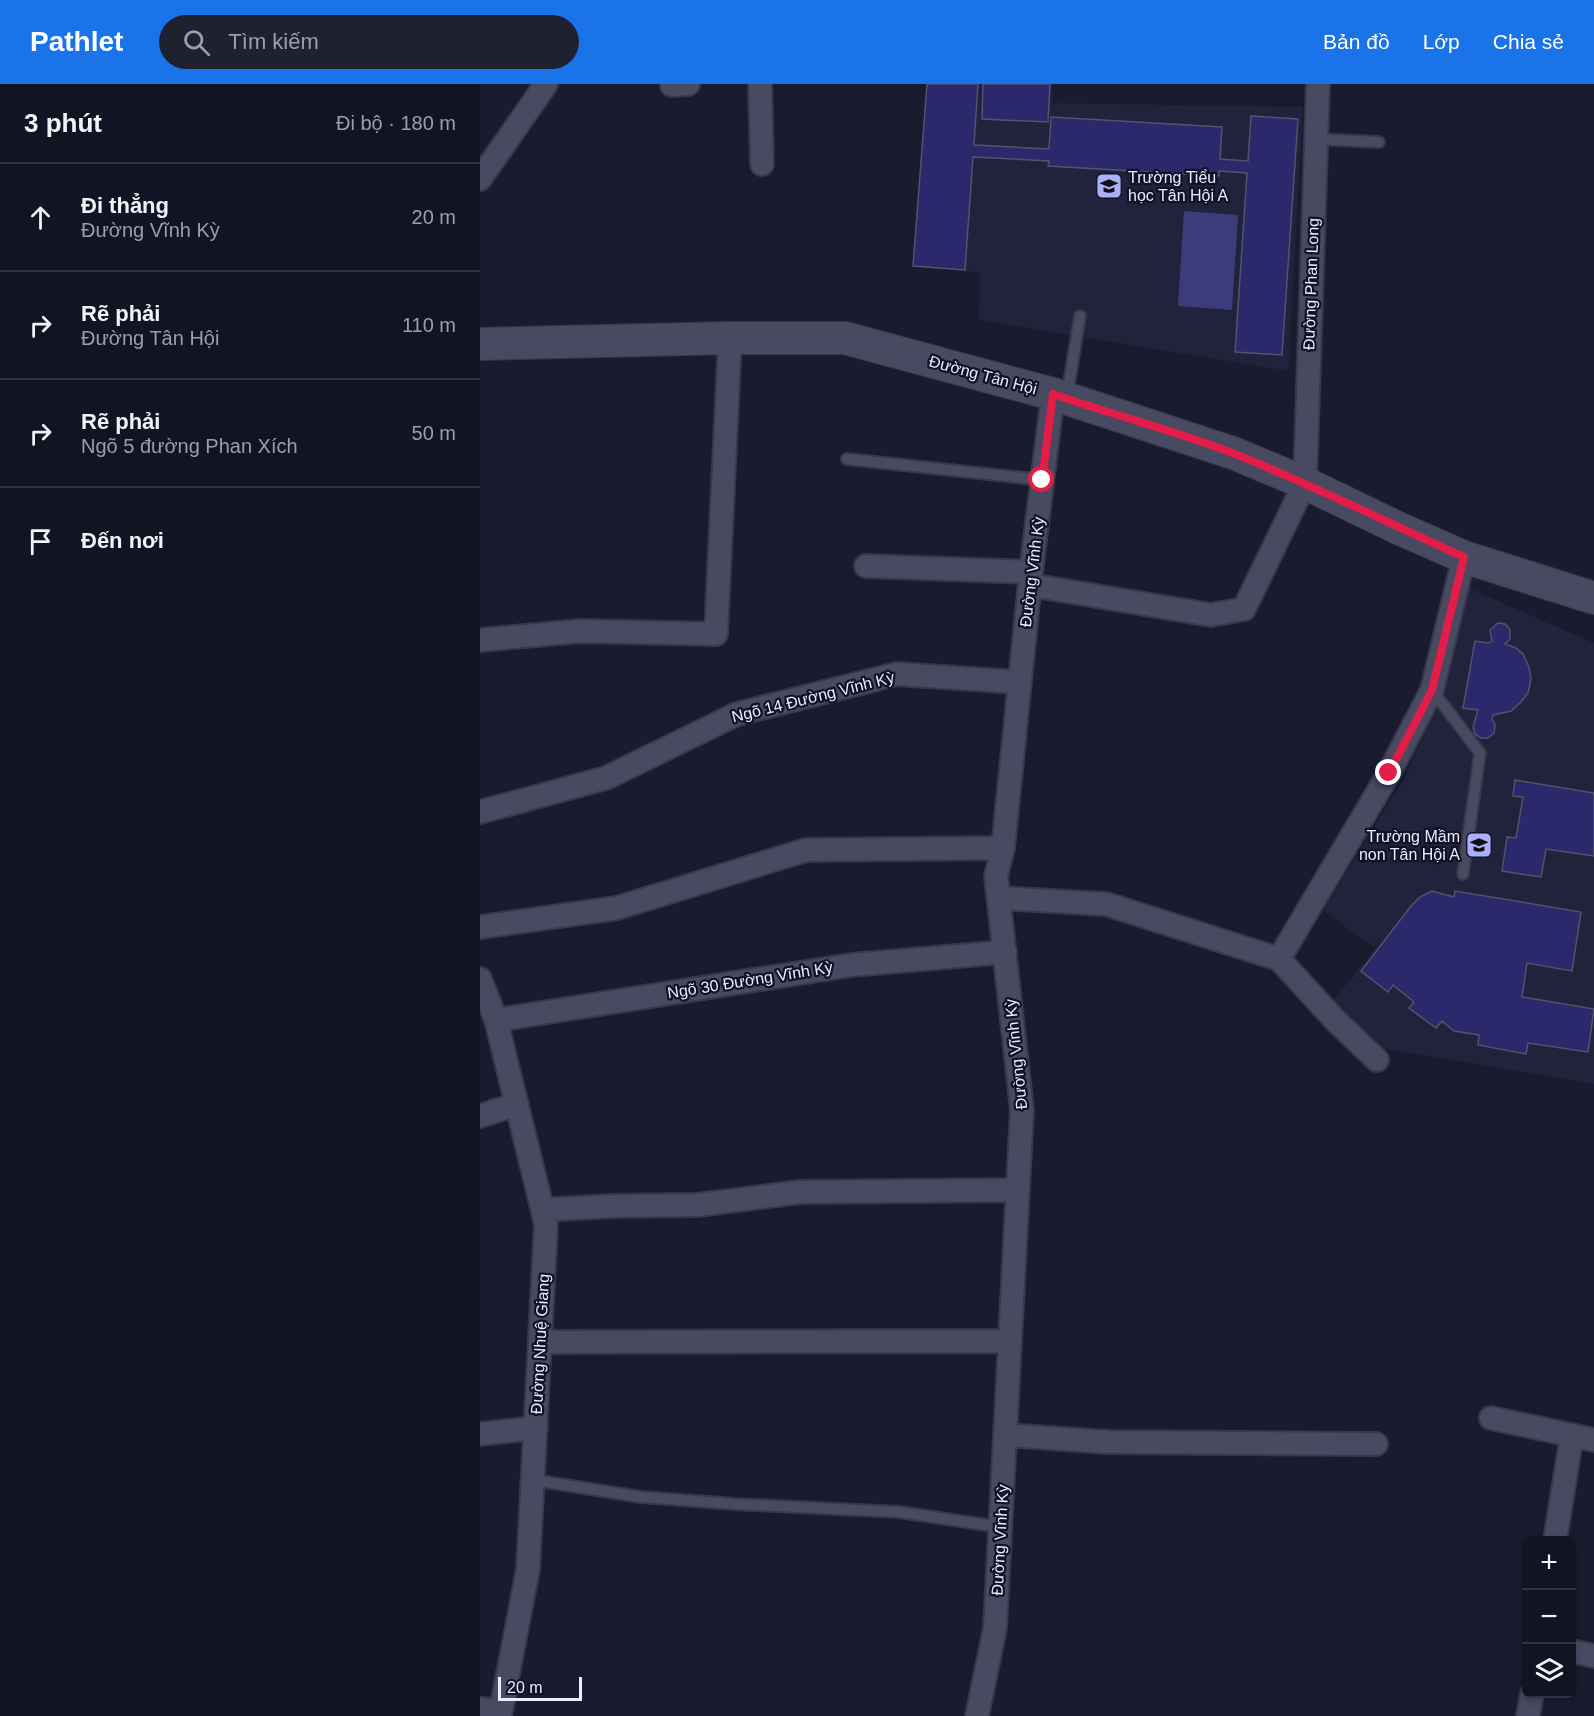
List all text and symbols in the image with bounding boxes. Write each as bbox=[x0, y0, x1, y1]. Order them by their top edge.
search box bbox=[159, 15, 579, 69]
text: Pathlet bbox=[30, 26, 123, 57]
icon: search bbox=[180, 26, 213, 59]
text: Tìm kiếm bbox=[228, 29, 319, 54]
text: Bản đồ bbox=[1323, 30, 1390, 53]
text: Lớp bbox=[1423, 30, 1460, 53]
text: Chia sẻ bbox=[1493, 30, 1564, 53]
text: 3 phút bbox=[24, 108, 102, 138]
text: Đi bộ · 180 m bbox=[336, 112, 456, 134]
place label: Trường Tiểu học Tân Hội A bbox=[1128, 169, 1229, 204]
school or university icon: Trường Tiểu học Tân Hội A bbox=[1094, 171, 1124, 201]
text: Đi thẳng bbox=[81, 193, 169, 218]
icon: ahead bbox=[24, 201, 57, 234]
text: 20 m bbox=[412, 206, 456, 228]
street label: Đường Phan Long bbox=[1300, 218, 1322, 350]
text: Đường Vĩnh Kỳ bbox=[81, 219, 220, 241]
text: Rẽ phải bbox=[81, 301, 160, 326]
icon: right bbox=[24, 309, 57, 342]
text: 110 m bbox=[402, 314, 456, 336]
text: Đường Tân Hội bbox=[81, 327, 219, 349]
street label: Đường Tân Hội bbox=[927, 352, 1039, 398]
text: Rẽ phải bbox=[81, 409, 160, 434]
icon: right bbox=[24, 417, 57, 450]
text: 50 m bbox=[412, 422, 456, 444]
text: Ngõ 5 đường Phan Xích bbox=[81, 435, 298, 457]
route start bbox=[1028, 466, 1054, 492]
street label: Đường Vĩnh Kỳ bbox=[1017, 516, 1047, 628]
icon: arrive bbox=[24, 525, 57, 558]
text: Đến nơi bbox=[81, 528, 164, 553]
street label: Ngõ 14 Đường Vĩnh Kỳ bbox=[730, 669, 896, 725]
route end bbox=[1375, 759, 1401, 785]
place label: Trường Mầm non Tân Hội A bbox=[1359, 828, 1460, 863]
school or university icon: Trường Mầm non Tân Hội A bbox=[1464, 830, 1494, 860]
street label: Ngõ 30 Đường Vĩnh Kỳ bbox=[666, 959, 834, 1001]
street label: Đường Vĩnh Kỳ bbox=[1002, 998, 1030, 1110]
street label: Đường Nhuệ Giang bbox=[528, 1273, 552, 1415]
street label: Đường Vĩnh Kỳ bbox=[989, 1484, 1011, 1596]
map controls bbox=[1522, 1536, 1576, 1698]
button: + bbox=[1522, 1536, 1576, 1590]
button: − bbox=[1522, 1590, 1576, 1644]
button: layers bbox=[1522, 1644, 1576, 1698]
scale bar bbox=[498, 1674, 582, 1702]
text: 20 m bbox=[507, 1679, 543, 1696]

